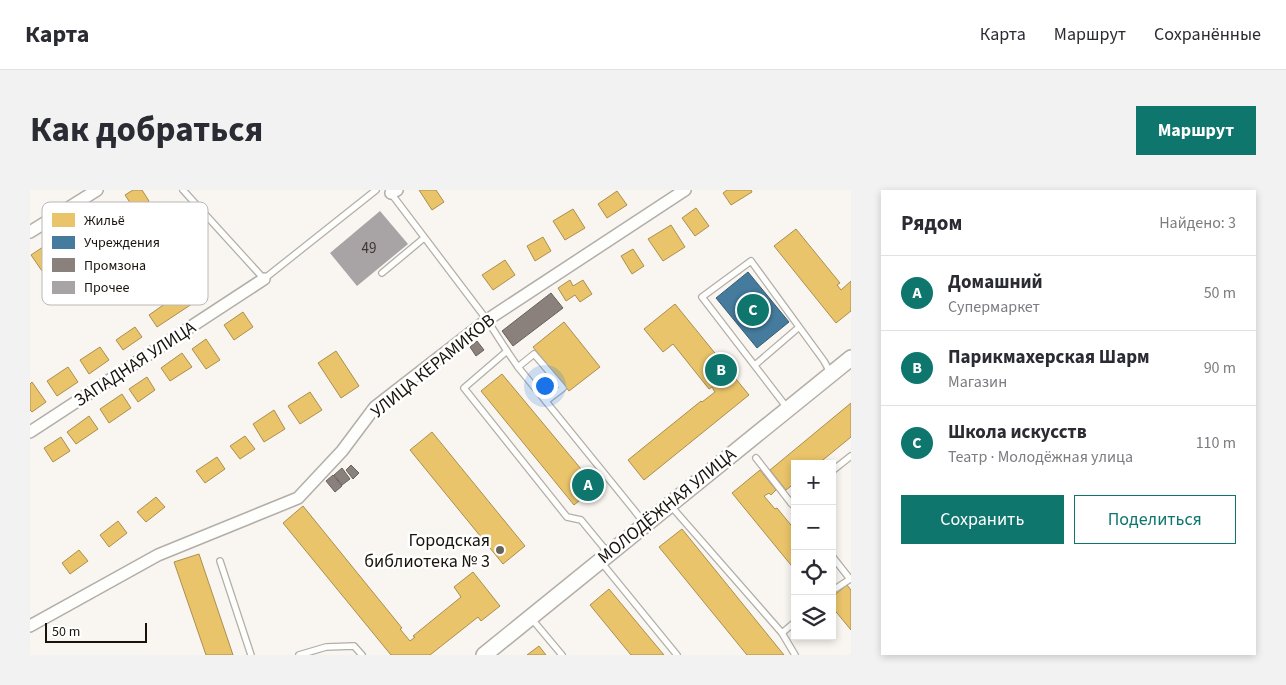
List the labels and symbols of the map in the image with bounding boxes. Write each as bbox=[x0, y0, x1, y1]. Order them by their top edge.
legend bbox=[42, 202, 208, 305]
text: Жильё bbox=[84, 211, 125, 231]
text: Учреждения bbox=[84, 233, 160, 253]
house number: 49 bbox=[362, 238, 376, 259]
text: Промзона bbox=[84, 256, 146, 276]
text: Прочее bbox=[84, 278, 129, 298]
pin: C bbox=[737, 291, 769, 329]
street label: УЛИЦА КЕРАМИКОВ bbox=[366, 308, 500, 424]
street label: ЗАПАДНАЯ УЛИЦА bbox=[69, 315, 201, 413]
pin: B bbox=[705, 351, 737, 389]
your location bbox=[532, 373, 558, 399]
street label: МОЛОДЁЖНАЯ УЛИЦА bbox=[592, 442, 742, 570]
pin: A bbox=[572, 466, 604, 504]
place label: Городская библиотека № 3 bbox=[364, 528, 490, 574]
marker: Городская библиотека № 3 bbox=[494, 544, 506, 556]
scale bar bbox=[45, 620, 148, 643]

